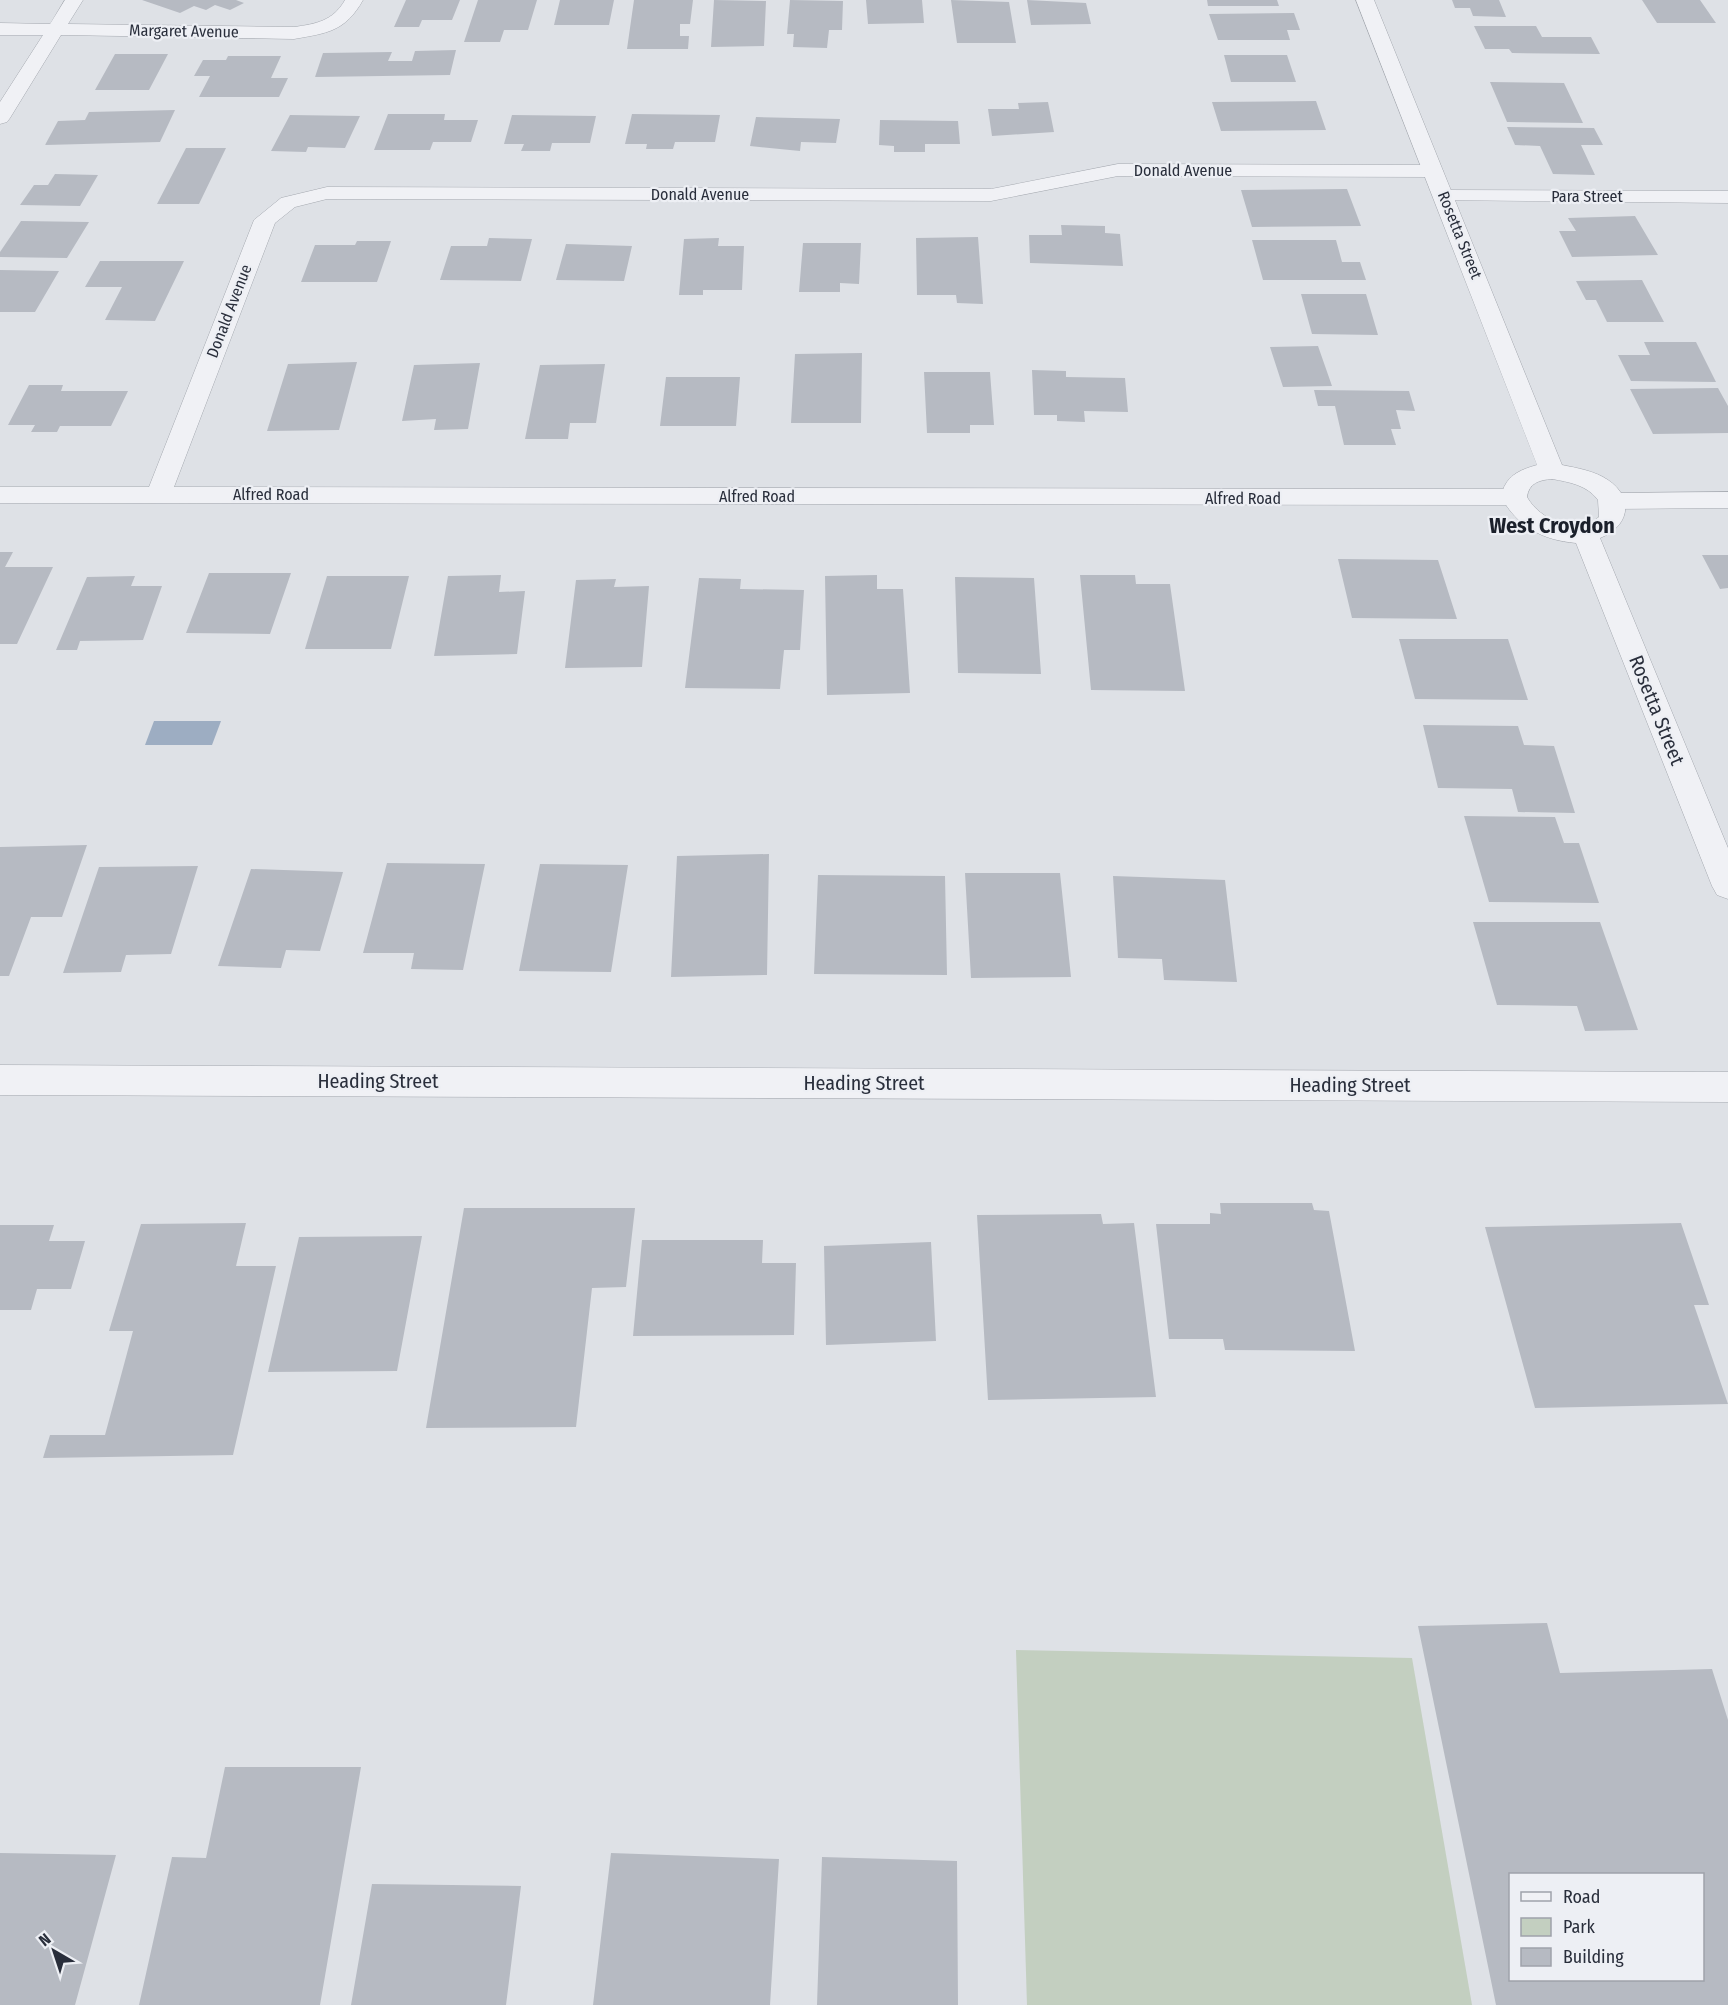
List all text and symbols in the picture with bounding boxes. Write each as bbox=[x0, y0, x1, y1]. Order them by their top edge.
street label: Margaret Avenue bbox=[129, 21, 239, 41]
street label: Donald Avenue bbox=[1134, 161, 1232, 180]
street label: Donald Avenue bbox=[651, 185, 749, 204]
street label: Para Street bbox=[1551, 187, 1623, 206]
street label: Rosetta Street bbox=[1434, 188, 1486, 282]
street label: Donald Avenue bbox=[203, 262, 256, 360]
street label: Alfred Road bbox=[233, 485, 309, 504]
street label: Alfred Road bbox=[719, 487, 795, 506]
street label: Alfred Road bbox=[1205, 489, 1281, 508]
district label: West Croydon bbox=[1489, 512, 1615, 539]
street label: Rosetta Street bbox=[1624, 652, 1690, 769]
street label: Heading Street bbox=[317, 1069, 439, 1093]
street label: Heading Street bbox=[803, 1071, 925, 1095]
street label: Heading Street bbox=[1289, 1073, 1411, 1097]
legend bbox=[1509, 1873, 1704, 1981]
text: Road bbox=[1563, 1886, 1600, 1908]
text: Park bbox=[1563, 1916, 1596, 1938]
north arrow bbox=[24, 1921, 84, 1981]
text: N bbox=[35, 1929, 55, 1950]
text: Building bbox=[1563, 1946, 1624, 1968]

